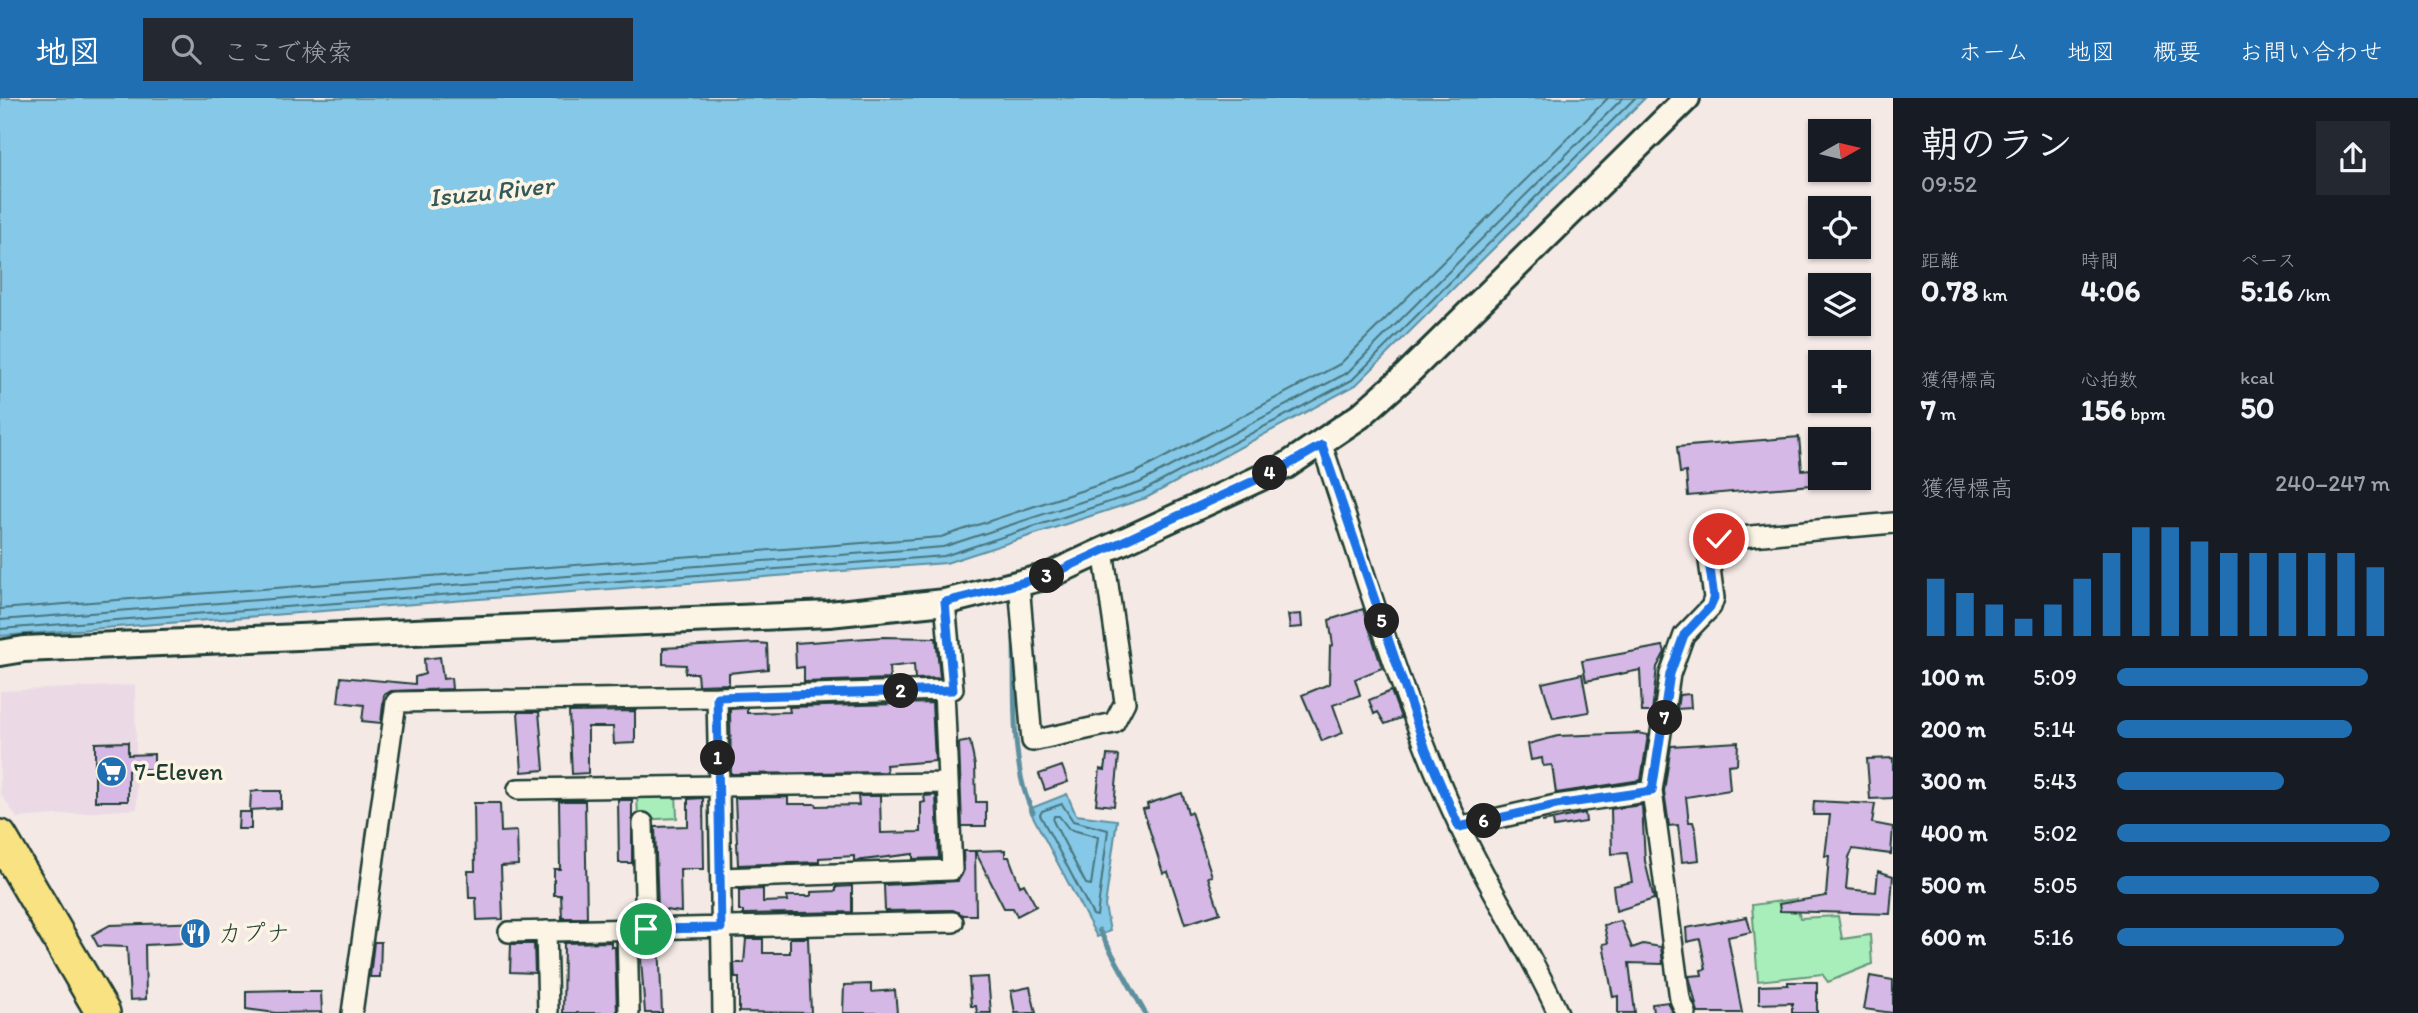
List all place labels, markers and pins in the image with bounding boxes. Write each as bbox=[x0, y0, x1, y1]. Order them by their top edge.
pin: 4 bbox=[1252, 456, 1288, 490]
pin bbox=[1689, 509, 1749, 569]
pin: 3 bbox=[1030, 559, 1064, 594]
pin: 5 bbox=[1364, 603, 1400, 638]
pin: 2 bbox=[884, 674, 918, 708]
pin: 7 bbox=[1648, 700, 1682, 736]
pin: 1 bbox=[700, 740, 736, 776]
supermarket icon: 7-Eleven bbox=[94, 755, 128, 789]
place label: 7-Eleven bbox=[134, 757, 224, 786]
pin: 6 bbox=[1466, 804, 1502, 838]
pin bbox=[616, 899, 676, 959]
restaurant icon: カプナ bbox=[178, 916, 212, 950]
place label: カプナ bbox=[218, 918, 290, 947]

